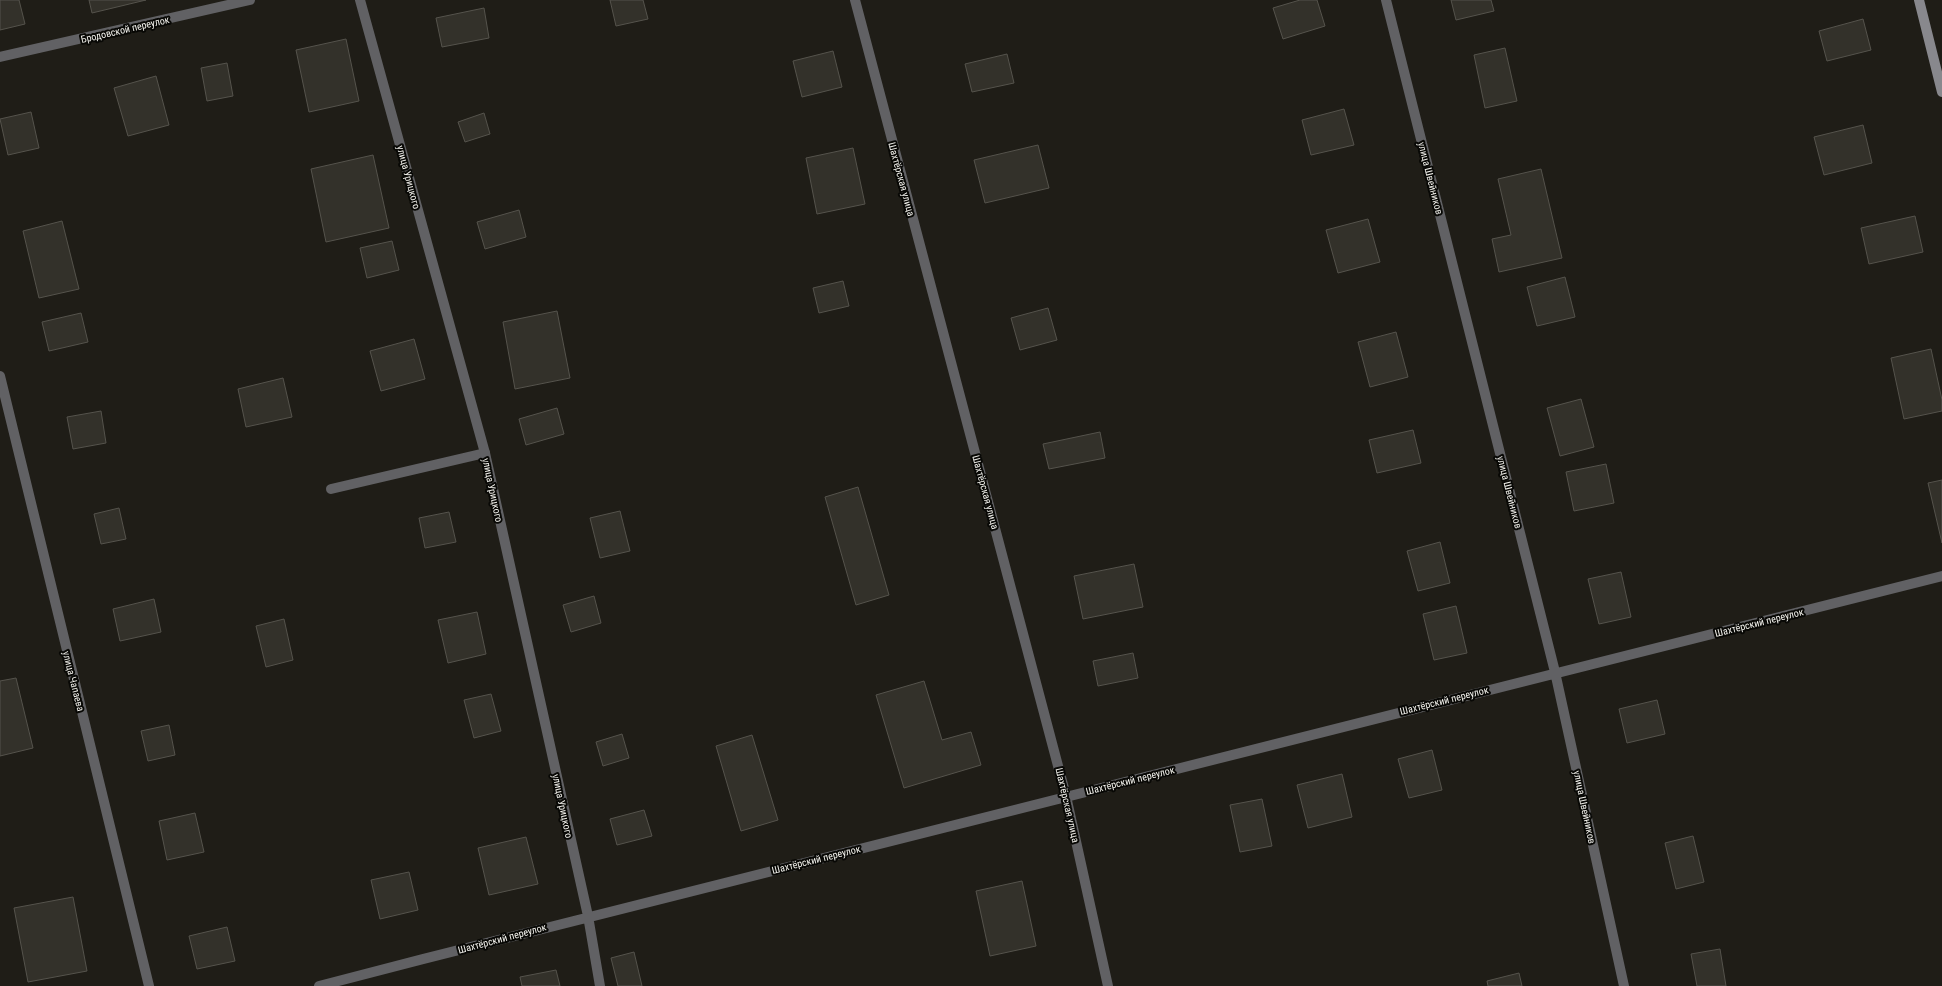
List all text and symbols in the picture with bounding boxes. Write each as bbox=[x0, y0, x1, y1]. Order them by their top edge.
street label: Бродовской переулок bbox=[80, 14, 171, 45]
street label: Шахтёрская улица bbox=[886, 141, 917, 218]
street label: улица Швейников bbox=[1416, 141, 1445, 216]
street label: улица Урицкого bbox=[395, 144, 422, 210]
street label: Шахтёрская улица bbox=[970, 454, 1001, 531]
street label: улица Швейников bbox=[1495, 455, 1524, 530]
street label: улица Урицкого bbox=[480, 457, 505, 523]
street label: Шахтёрский переулок bbox=[1714, 606, 1805, 639]
street label: улица Чапаева bbox=[61, 650, 86, 713]
street label: Шахтёрский переулок bbox=[1399, 684, 1490, 717]
street label: Шахтёрский переулок bbox=[1085, 764, 1176, 797]
street label: Шахтёрская улица bbox=[1054, 767, 1082, 844]
street label: улица Швейников bbox=[1571, 770, 1598, 845]
street label: улица Урицкого bbox=[550, 773, 575, 839]
street label: Шахтёрский переулок bbox=[771, 843, 862, 876]
street label: Шахтёрский переулок bbox=[457, 921, 548, 956]

